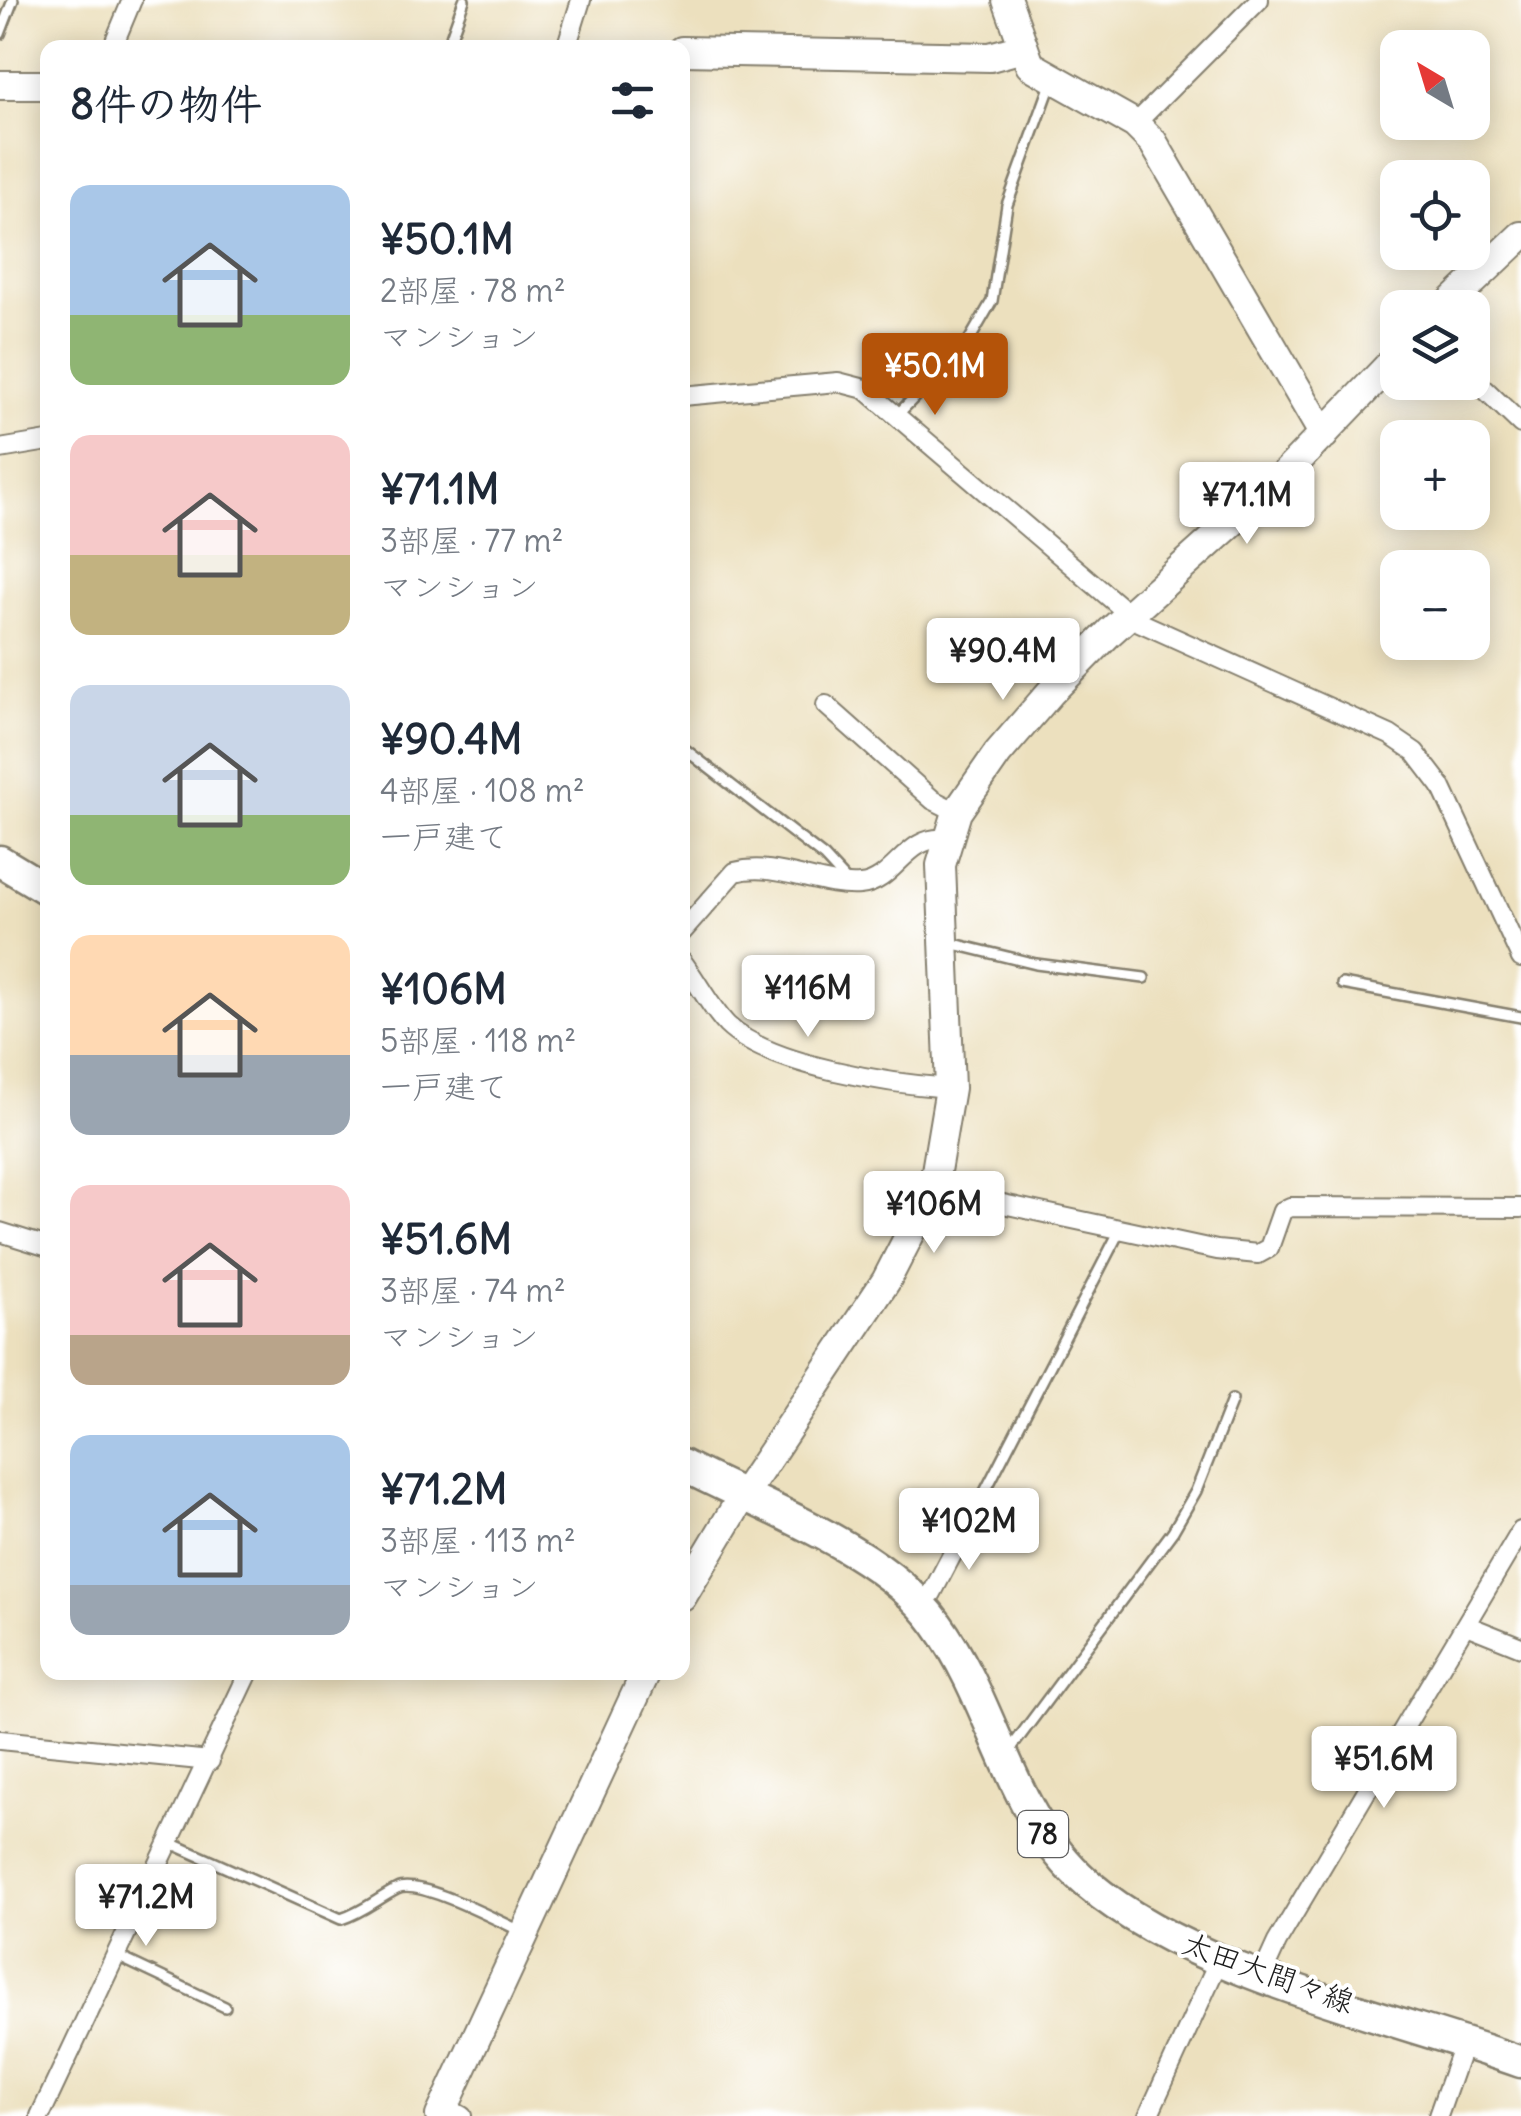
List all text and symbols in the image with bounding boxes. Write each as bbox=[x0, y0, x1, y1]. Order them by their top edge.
north arrow bbox=[1380, 30, 1490, 140]
map controls bbox=[1380, 30, 1490, 660]
icon: filters bbox=[605, 73, 660, 128]
text: 8件の物件 bbox=[70, 78, 262, 130]
button: locate bbox=[1380, 160, 1490, 270]
text: ¥50.1M bbox=[380, 213, 514, 265]
icon: home bbox=[150, 225, 270, 345]
text: 2部屋 · 78 m² bbox=[380, 270, 566, 311]
button: layers bbox=[1380, 290, 1490, 400]
text: マンション bbox=[380, 316, 539, 357]
pin: ¥50.1M bbox=[854, 333, 1016, 418]
text: ¥50.1M bbox=[884, 345, 986, 386]
button: + bbox=[1380, 420, 1490, 530]
pin: ¥71.1M bbox=[1166, 462, 1328, 547]
text: ¥71.1M bbox=[380, 463, 500, 515]
text: ¥71.1M bbox=[1201, 474, 1293, 515]
icon: home bbox=[150, 475, 270, 595]
text: 3部屋 · 77 m² bbox=[380, 520, 564, 561]
button: − bbox=[1380, 550, 1490, 660]
text: マンション bbox=[380, 566, 539, 607]
pin: ¥90.4M bbox=[922, 618, 1084, 703]
text: ¥90.4M bbox=[949, 630, 1057, 671]
text: ¥90.4M bbox=[380, 713, 523, 765]
icon: home bbox=[150, 725, 270, 845]
text: 4部屋 · 108 m² bbox=[380, 770, 585, 811]
text: 一戸建て bbox=[380, 816, 508, 857]
pin: ¥116M bbox=[738, 955, 878, 1040]
text: ¥106M bbox=[380, 963, 507, 1015]
text: ¥116M bbox=[764, 967, 852, 1008]
icon: home bbox=[150, 975, 270, 1095]
text: 5部屋 · 118 m² bbox=[380, 1020, 576, 1061]
text: 一戸建て bbox=[380, 1066, 508, 1107]
pin: ¥106M bbox=[864, 1171, 1004, 1256]
text: ¥106M bbox=[886, 1183, 982, 1224]
text: ¥51.6M bbox=[380, 1213, 512, 1265]
icon: home bbox=[150, 1225, 270, 1345]
text: 3部屋 · 74 m² bbox=[380, 1270, 566, 1311]
text: マンション bbox=[380, 1316, 539, 1357]
text: ¥71.2M bbox=[380, 1463, 508, 1515]
icon: home bbox=[150, 1475, 270, 1595]
pin: ¥102M bbox=[899, 1488, 1039, 1573]
text: ¥102M bbox=[921, 1500, 1017, 1541]
text: 3部屋 · 113 m² bbox=[380, 1520, 576, 1561]
text: マンション bbox=[380, 1566, 539, 1607]
pin: ¥51.6M bbox=[1303, 1726, 1465, 1811]
text: ¥51.6M bbox=[1334, 1738, 1434, 1779]
road number: 78 bbox=[1018, 1811, 1068, 1857]
pin: ¥71.2M bbox=[65, 1864, 227, 1949]
text: ¥71.2M bbox=[97, 1876, 195, 1917]
street label: 太田大間々線 bbox=[1177, 1923, 1359, 2021]

